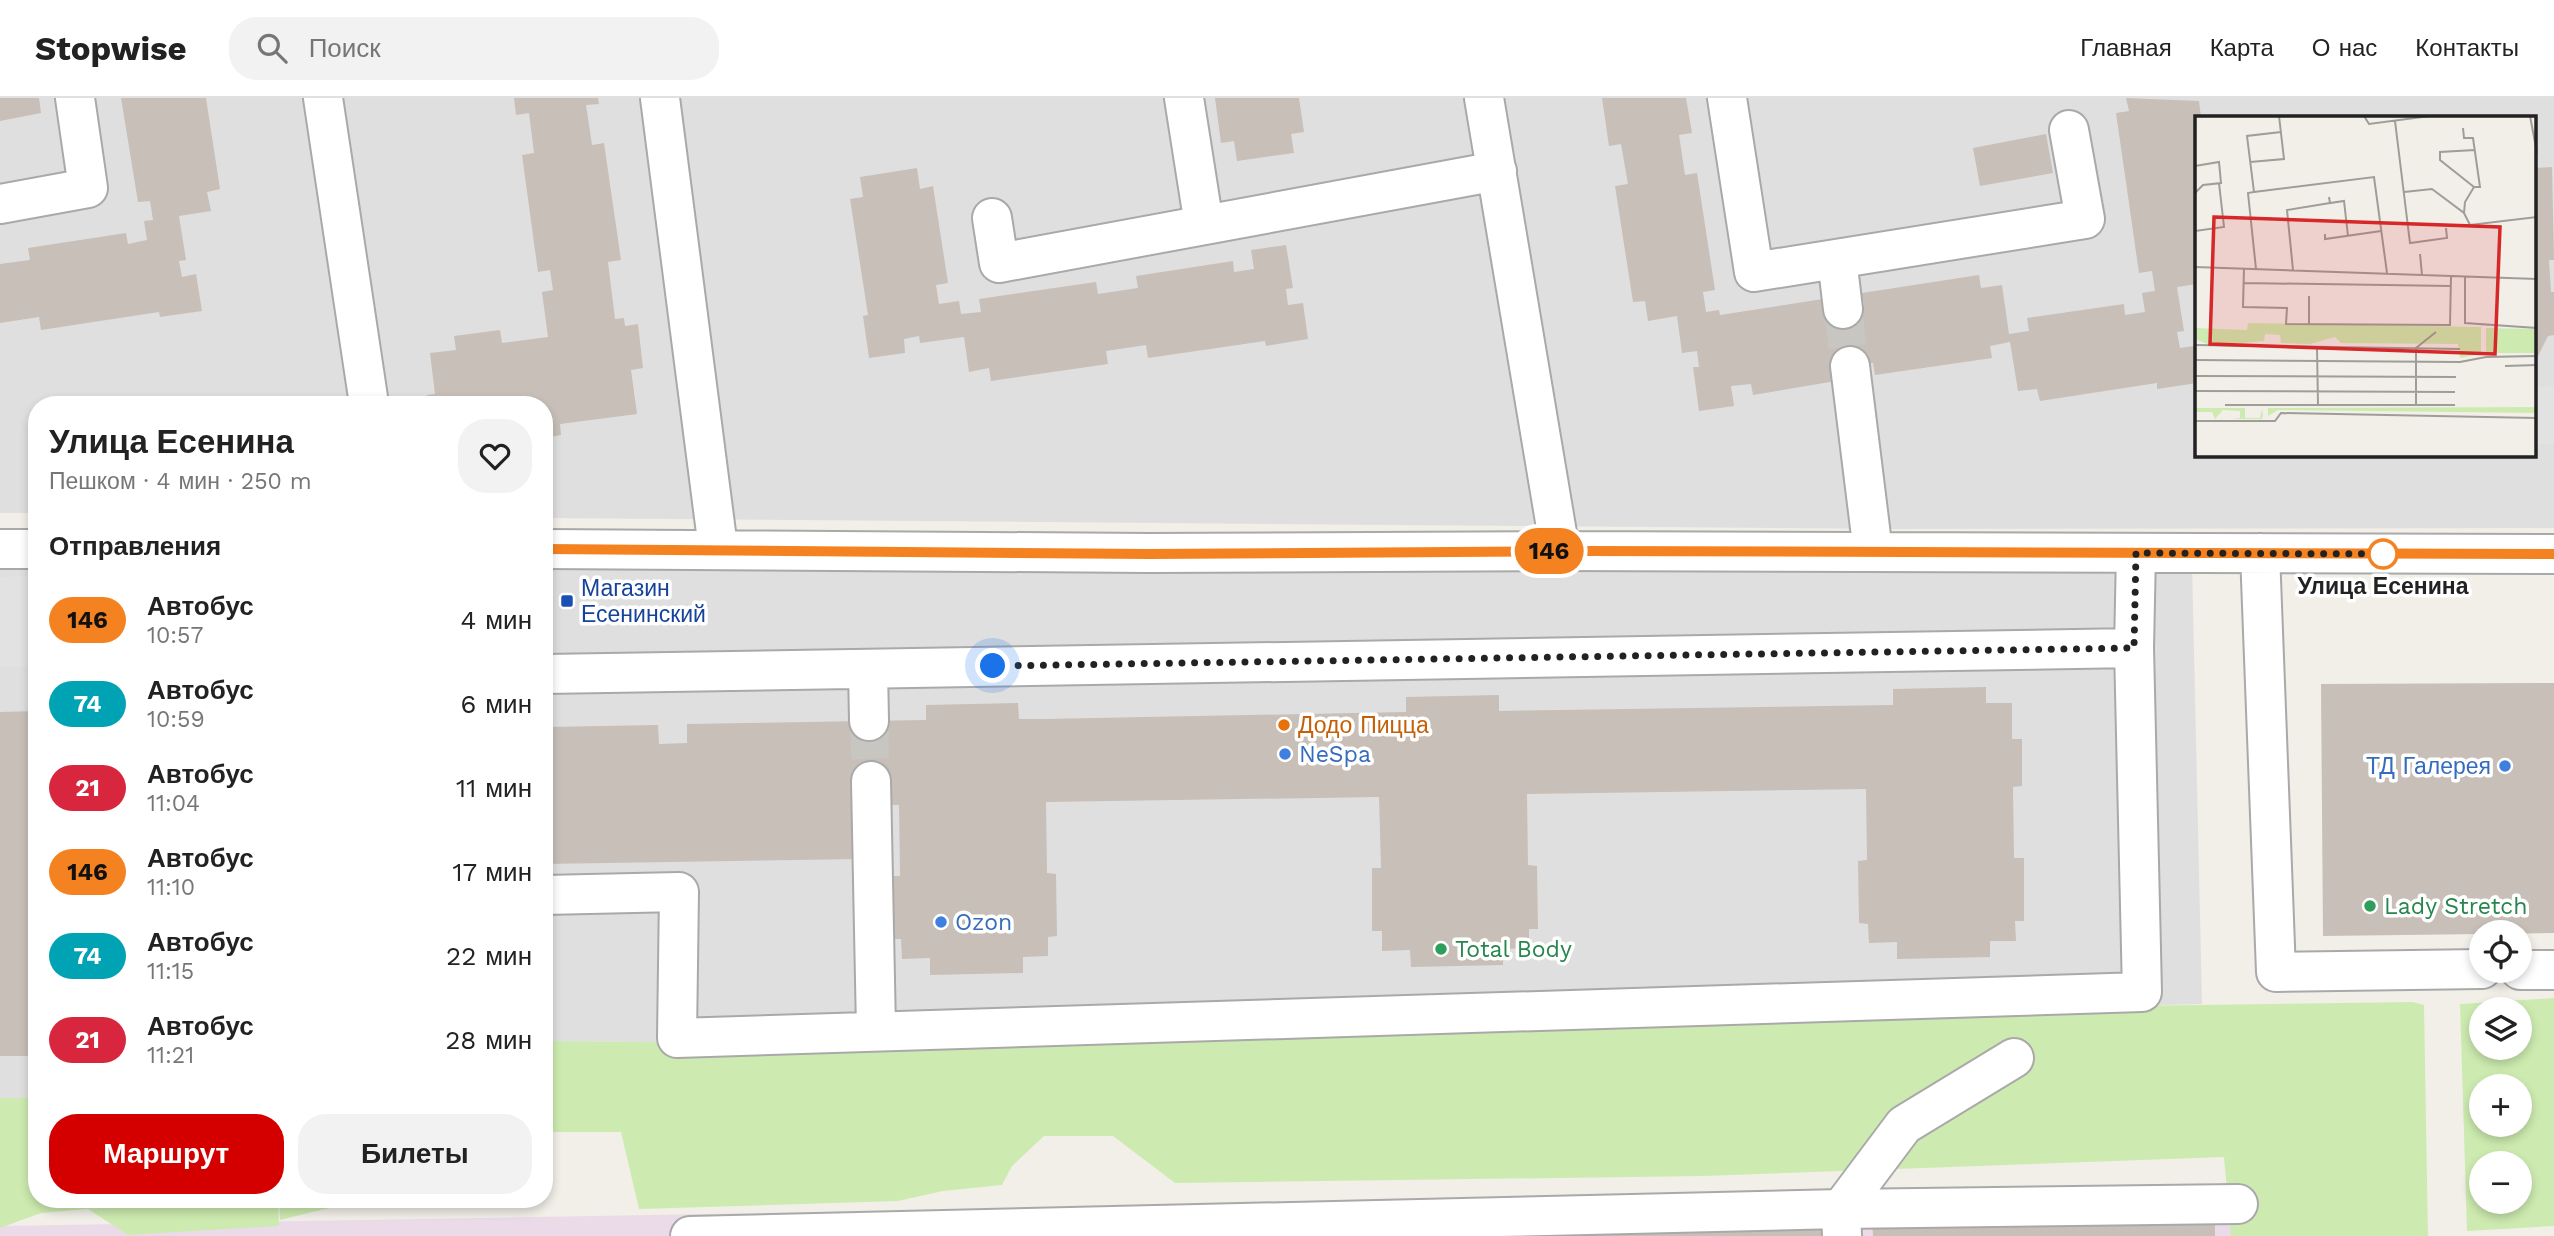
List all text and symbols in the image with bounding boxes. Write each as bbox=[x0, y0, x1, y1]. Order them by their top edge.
search box bbox=[229, 17, 719, 80]
text: Stopwise bbox=[35, 29, 187, 68]
icon: search bbox=[253, 29, 291, 67]
text: Поиск bbox=[309, 33, 381, 63]
text: Главная bbox=[2080, 34, 2172, 62]
text: Карта bbox=[2210, 34, 2274, 62]
text: О нас bbox=[2312, 34, 2377, 62]
text: Контакты bbox=[2415, 34, 2519, 62]
inset map bbox=[2195, 116, 2536, 457]
button: heart bbox=[458, 419, 532, 493]
text: Улица Есенина bbox=[49, 422, 294, 461]
text: Пешком · 4 мин · 250 m bbox=[49, 468, 312, 495]
line badge: 146 bbox=[1509, 528, 1589, 574]
text: Отправления bbox=[49, 531, 221, 561]
text: 146 bbox=[1529, 537, 1569, 565]
marker: Улица Есенина bbox=[2368, 539, 2398, 569]
place label: Улица Есенина bbox=[2297, 573, 2469, 600]
place label: Магазин Есенинский bbox=[581, 575, 706, 628]
text: Автобус bbox=[147, 591, 254, 621]
marker: Магазин Есенинский bbox=[559, 593, 575, 609]
text: 4 мин bbox=[460, 605, 532, 635]
text: 146 bbox=[67, 606, 108, 634]
text: 10:57 bbox=[147, 622, 203, 649]
your location bbox=[975, 648, 1010, 683]
text: Автобус bbox=[147, 675, 254, 705]
text: 6 мин bbox=[461, 689, 532, 719]
text: 74 bbox=[73, 690, 102, 718]
text: 10:59 bbox=[147, 706, 205, 733]
place label: Додо Пицца bbox=[1298, 712, 1429, 739]
marker: Додо Пицца bbox=[1276, 717, 1292, 733]
place label: NeSpa bbox=[1299, 741, 1371, 768]
marker: NeSpa bbox=[1277, 746, 1293, 762]
place label: ТД Галерея bbox=[2366, 753, 2491, 780]
marker: ТД Галерея bbox=[2497, 758, 2513, 774]
text: Автобус bbox=[147, 759, 254, 789]
text: 11 мин bbox=[456, 773, 532, 803]
text: 21 bbox=[75, 774, 100, 802]
text: 11:04 bbox=[147, 790, 200, 817]
text: Автобус bbox=[147, 843, 254, 873]
text: 17 мин bbox=[452, 857, 532, 887]
text: 146 bbox=[67, 858, 108, 886]
text: 11:10 bbox=[147, 874, 195, 901]
place label: Lady Stretch bbox=[2384, 893, 2527, 920]
marker: Lady Stretch bbox=[2362, 898, 2378, 914]
place label: Ozon bbox=[955, 909, 1012, 936]
marker: Ozon bbox=[933, 914, 949, 930]
map controls bbox=[2469, 920, 2532, 1214]
button: locate bbox=[2469, 920, 2532, 983]
text: Автобус bbox=[147, 927, 254, 957]
place label: Total Body bbox=[1455, 936, 1572, 963]
text: 22 мин bbox=[446, 941, 532, 971]
marker: Total Body bbox=[1433, 941, 1449, 957]
text: 74 bbox=[73, 942, 102, 970]
text: 11:15 bbox=[147, 958, 194, 985]
button: layers bbox=[2469, 997, 2532, 1060]
text: Автобус bbox=[147, 1011, 254, 1041]
text: 28 мин bbox=[445, 1025, 532, 1055]
text: 21 bbox=[75, 1026, 100, 1054]
text: 11:21 bbox=[147, 1042, 194, 1069]
button: + bbox=[2469, 1074, 2532, 1137]
button: Маршрут bbox=[49, 1114, 284, 1194]
button: Билеты bbox=[298, 1114, 532, 1194]
button: − bbox=[2469, 1151, 2532, 1214]

